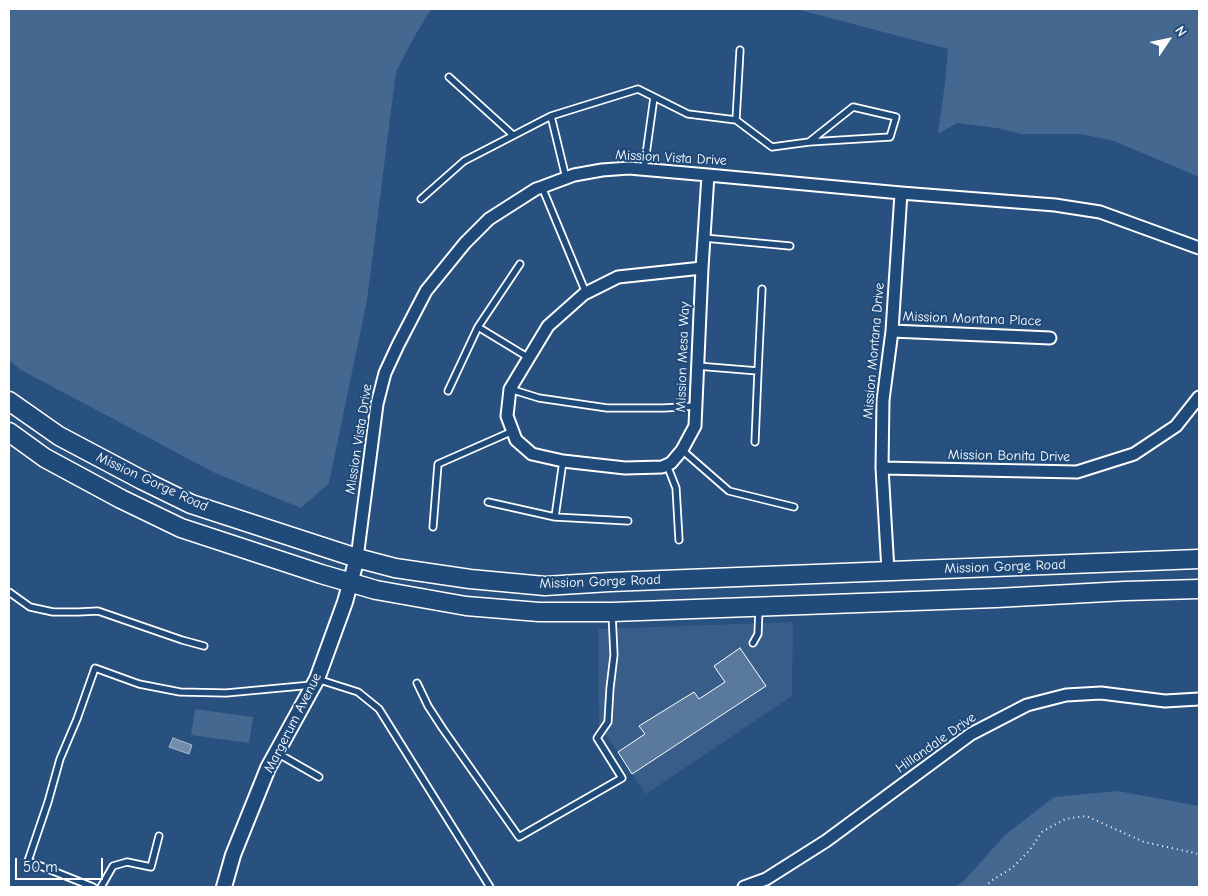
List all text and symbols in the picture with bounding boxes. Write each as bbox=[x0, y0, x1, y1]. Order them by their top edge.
north arrow bbox=[1143, 15, 1193, 65]
text: N bbox=[1171, 23, 1190, 40]
street label: Mission Vista Drive bbox=[615, 147, 727, 169]
street label: Mission Montana Drive bbox=[860, 282, 888, 420]
street label: Mission Mesa Way bbox=[673, 301, 693, 413]
street label: Mission Montana Place bbox=[902, 308, 1042, 330]
street label: Mission Vista Drive bbox=[342, 383, 376, 495]
street label: Mission Bonita Drive bbox=[948, 447, 1070, 465]
street label: Mission Gorge Road bbox=[93, 449, 211, 515]
street label: Mission Gorge Road bbox=[944, 556, 1066, 578]
street label: Mission Gorge Road bbox=[539, 571, 661, 593]
street label: Margerum Avenue bbox=[261, 670, 325, 776]
street label: Hillandale Drive bbox=[893, 709, 979, 777]
scale bar bbox=[18, 848, 105, 880]
text: 50 m bbox=[23, 858, 58, 876]

